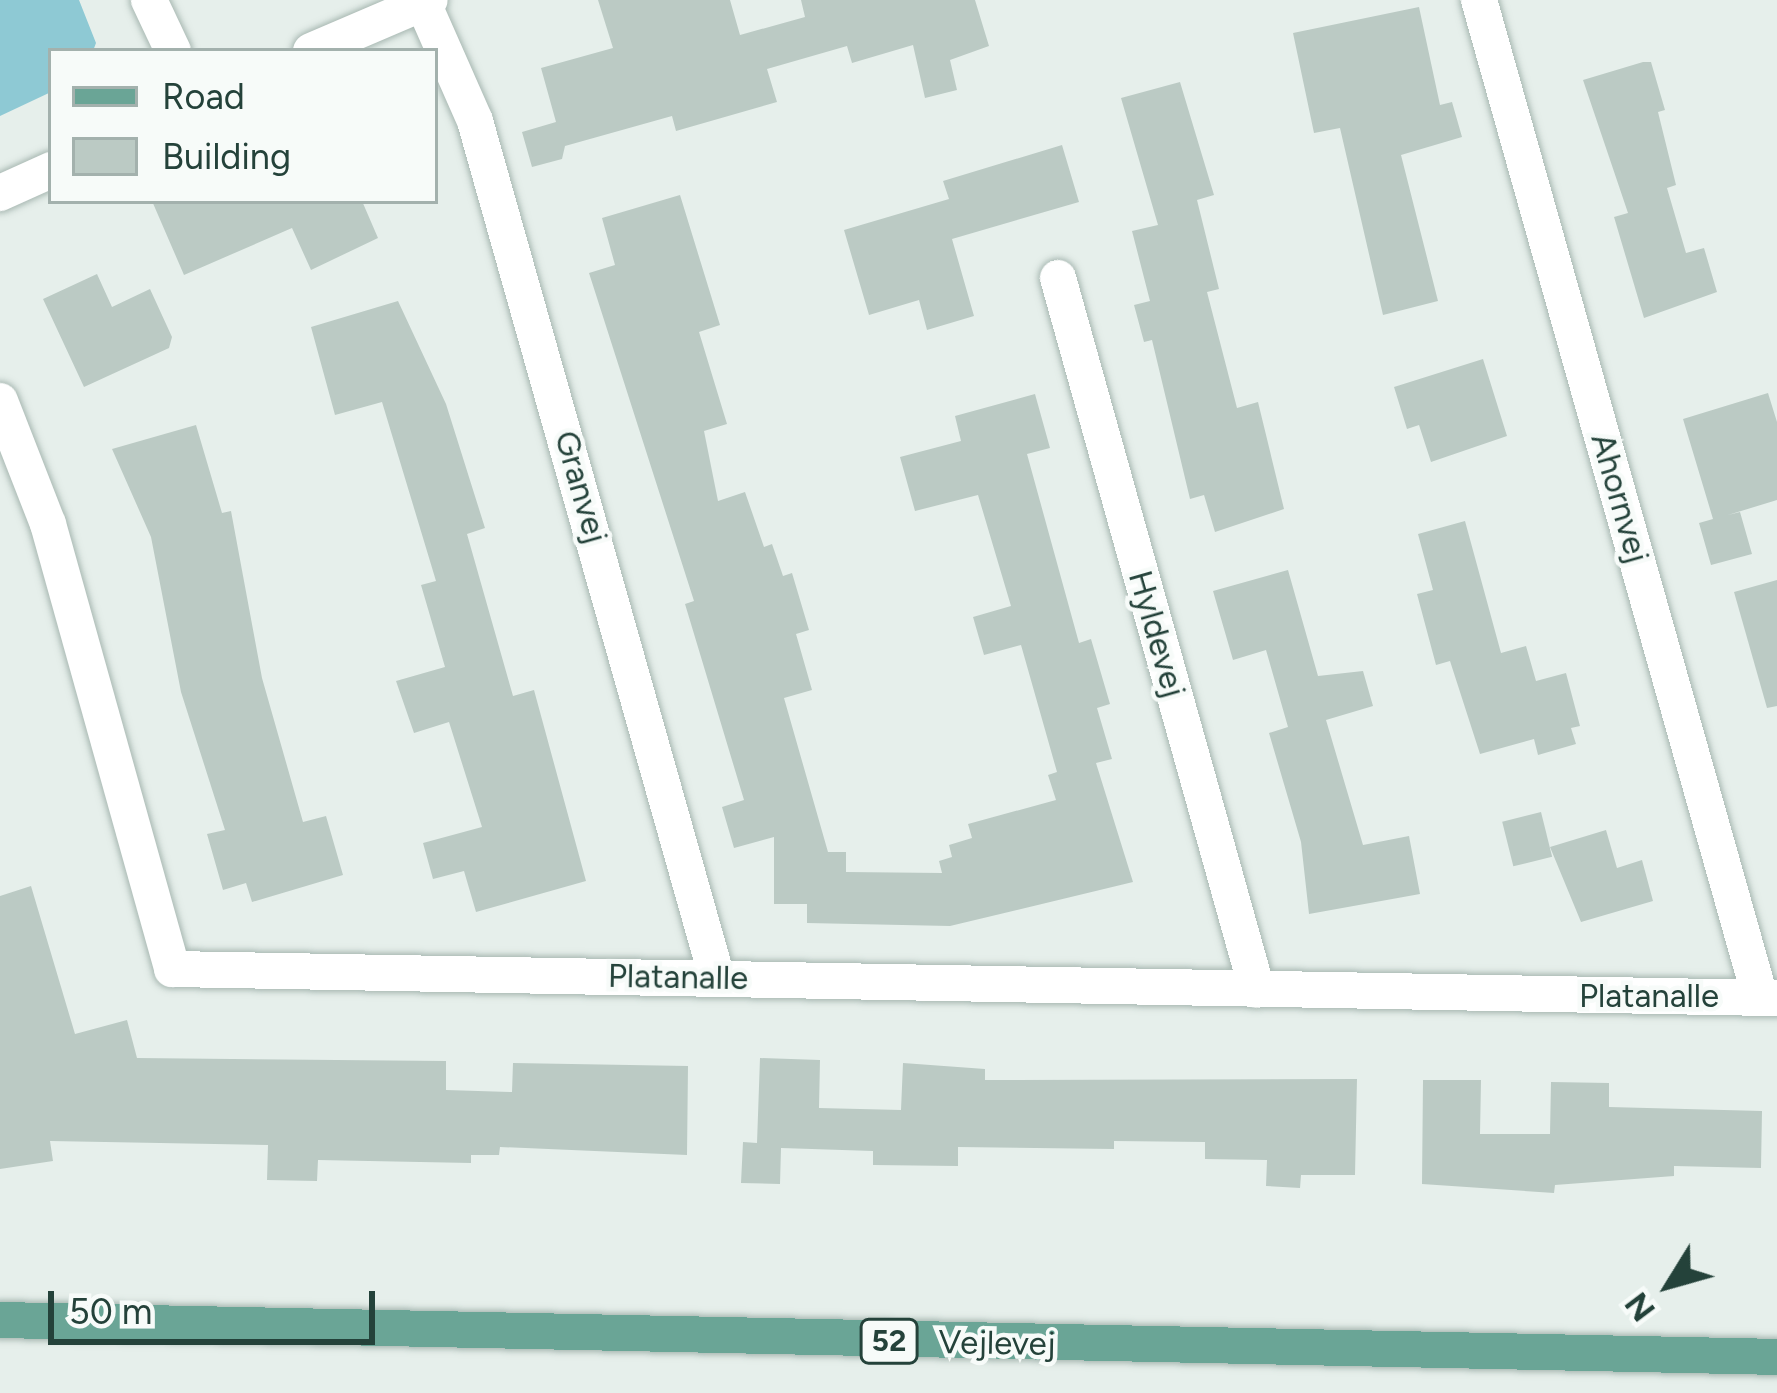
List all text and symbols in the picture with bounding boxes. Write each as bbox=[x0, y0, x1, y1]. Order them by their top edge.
legend bbox=[48, 48, 438, 204]
text: Road bbox=[162, 75, 245, 118]
text: Building bbox=[162, 135, 291, 178]
street label: Granvej bbox=[546, 426, 616, 548]
street label: Ahornvej bbox=[1583, 429, 1657, 567]
street label: Hyldevej bbox=[1120, 566, 1194, 702]
street label: Platanalle bbox=[608, 956, 748, 998]
street label: Platanalle bbox=[1579, 976, 1719, 1016]
north arrow bbox=[1609, 1225, 1729, 1345]
scale bar bbox=[54, 1267, 381, 1341]
text: N bbox=[1617, 1285, 1663, 1329]
text: 50 m bbox=[69, 1290, 152, 1333]
road number: 52 bbox=[859, 1317, 919, 1365]
street label: Vejlevej bbox=[938, 1322, 1056, 1364]

